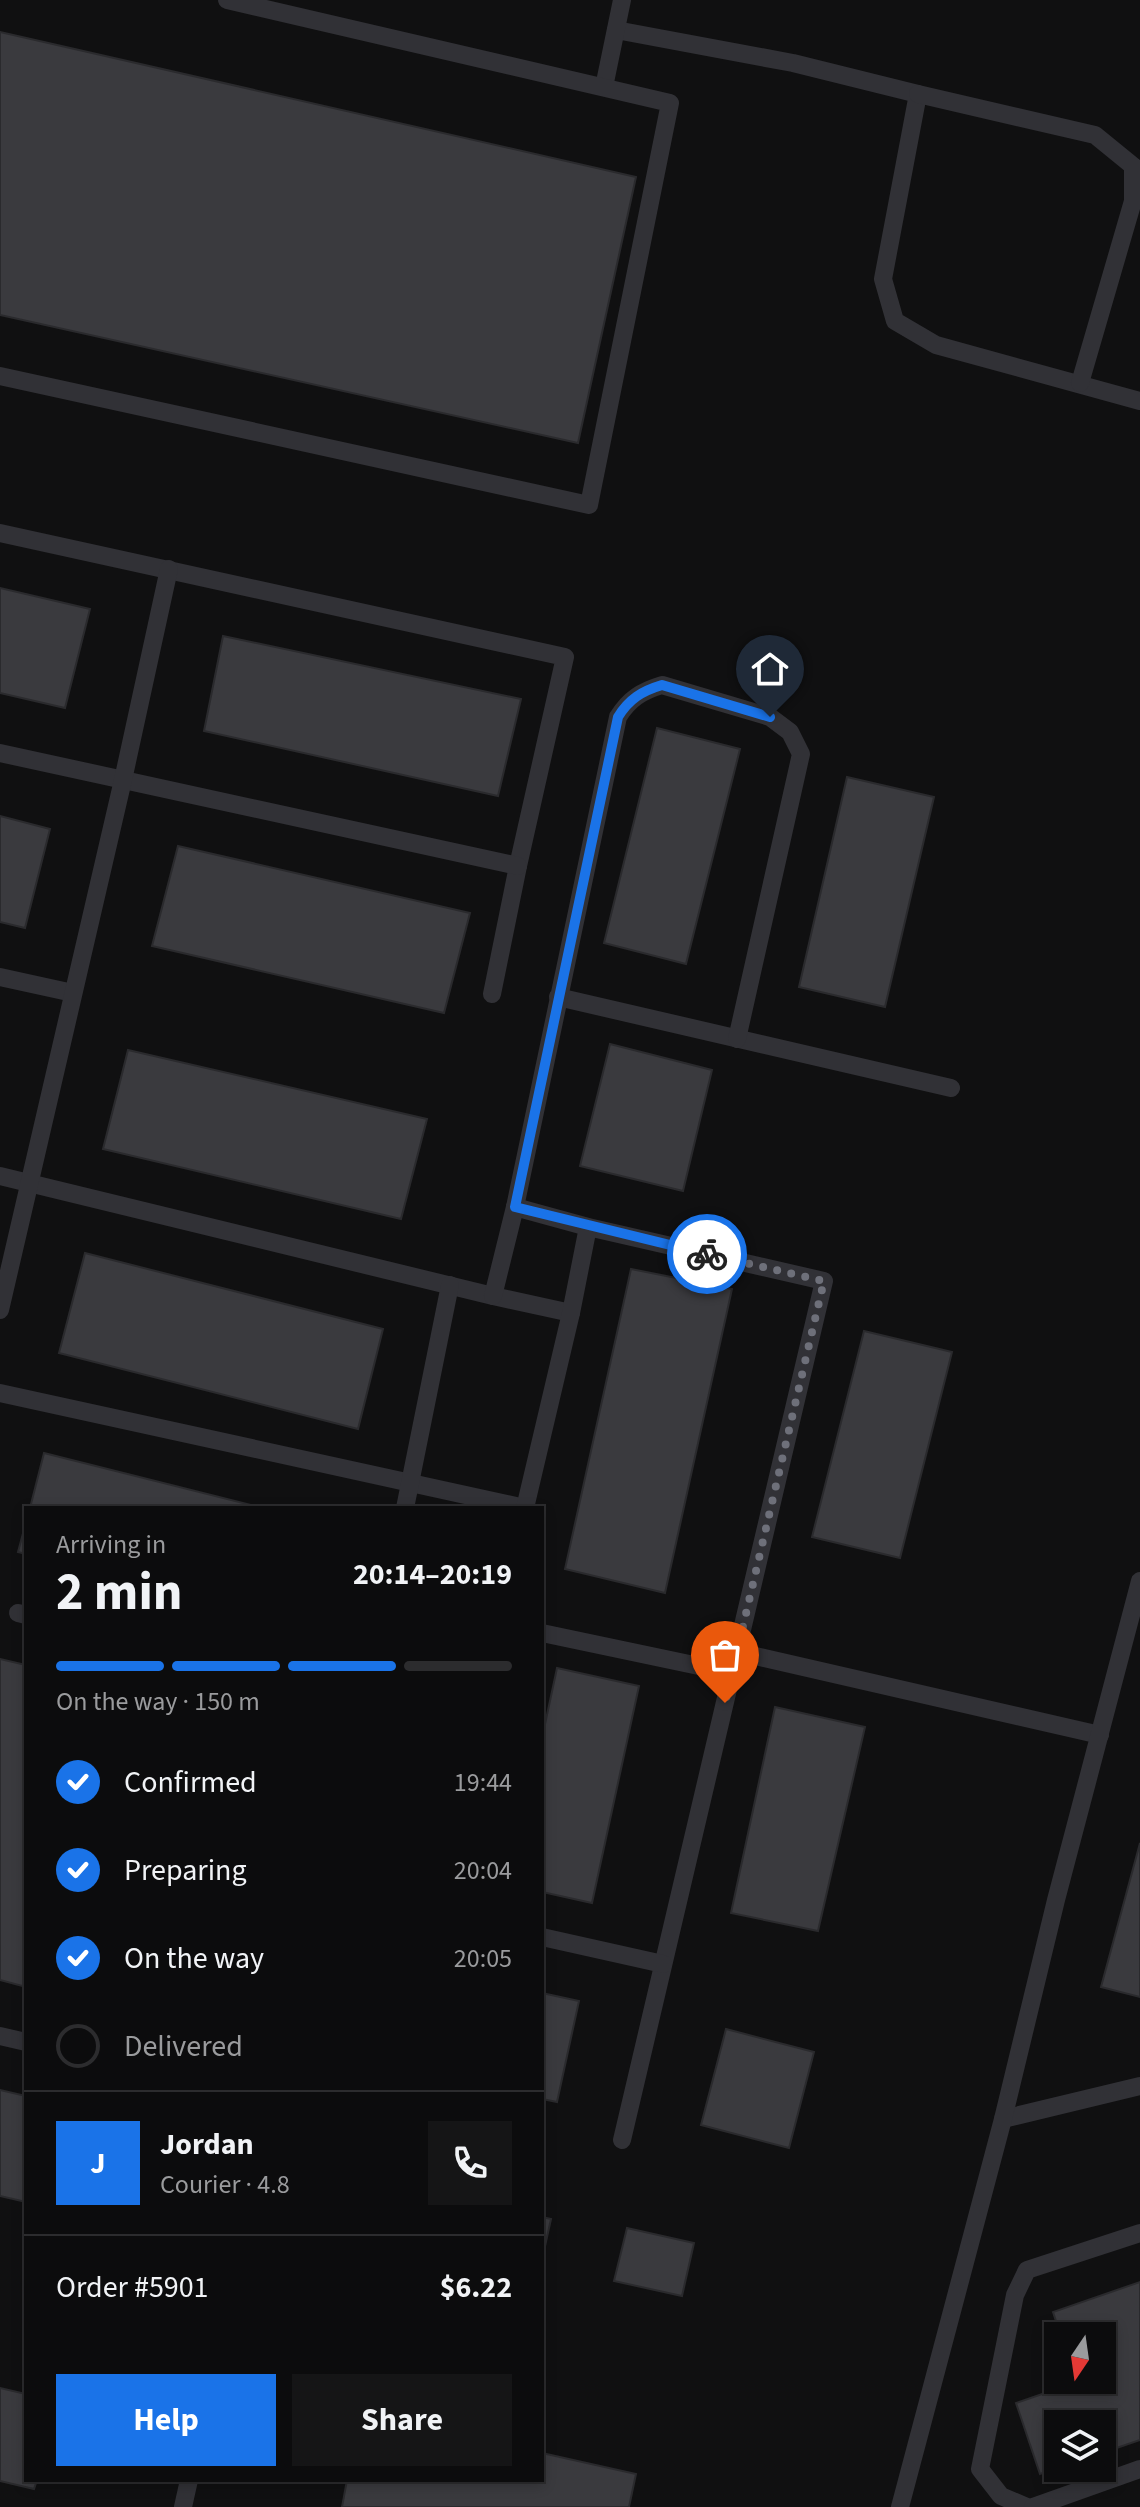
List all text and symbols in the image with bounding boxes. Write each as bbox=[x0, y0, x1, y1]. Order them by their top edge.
pin bbox=[736, 635, 804, 717]
icon: home bbox=[748, 647, 792, 691]
courier bbox=[667, 1214, 747, 1294]
icon: bike bbox=[685, 1232, 729, 1276]
text: Arriving in bbox=[56, 1526, 166, 1563]
text: 20:14–20:19 bbox=[353, 1553, 512, 1596]
text: 2 min bbox=[56, 1556, 183, 1630]
pin bbox=[691, 1621, 759, 1703]
icon: bag bbox=[703, 1633, 747, 1677]
text: On the way · 150 m bbox=[56, 1683, 260, 1720]
icon: check bbox=[56, 1760, 100, 1804]
text: Confirmed bbox=[124, 1761, 257, 1804]
text: 19:44 bbox=[454, 1764, 512, 1801]
icon: check bbox=[56, 1848, 100, 1892]
text: Preparing bbox=[124, 1849, 247, 1892]
text: 20:04 bbox=[454, 1852, 512, 1889]
icon: check bbox=[56, 1936, 100, 1980]
text: On the way bbox=[124, 1937, 264, 1980]
text: 20:05 bbox=[454, 1940, 512, 1977]
text: Delivered bbox=[124, 2025, 243, 2068]
button: phone bbox=[428, 2121, 512, 2205]
text: Jordan bbox=[160, 2123, 254, 2166]
text: J bbox=[90, 2142, 106, 2185]
text: Courier · 4.8 bbox=[160, 2166, 290, 2203]
text: Order #5901 bbox=[56, 2266, 209, 2309]
text: $6.22 bbox=[440, 2266, 512, 2309]
north arrow bbox=[1044, 2322, 1116, 2394]
map controls bbox=[1044, 2322, 1116, 2482]
button: Help bbox=[56, 2374, 276, 2466]
button: Share bbox=[292, 2374, 512, 2466]
button: layers bbox=[1044, 2410, 1116, 2482]

